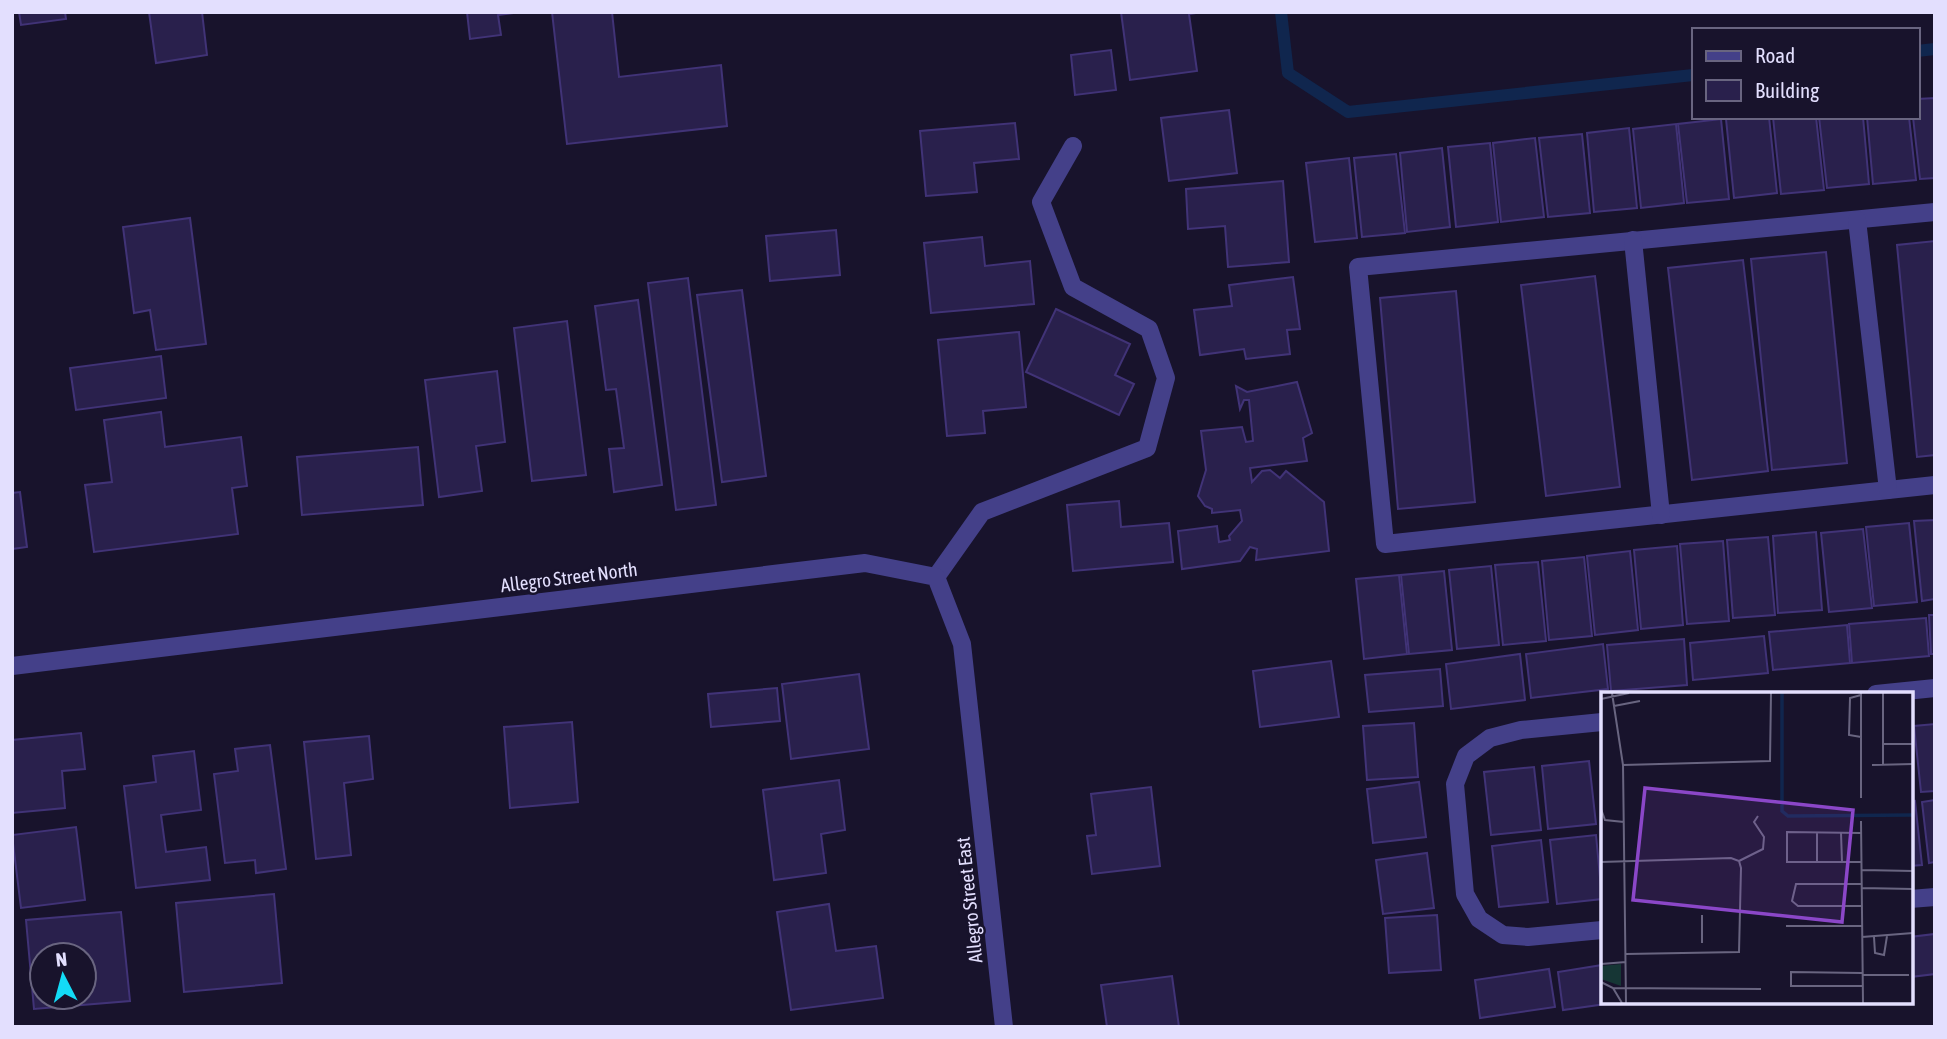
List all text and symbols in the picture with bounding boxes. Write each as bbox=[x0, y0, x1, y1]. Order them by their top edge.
legend bbox=[1692, 28, 1919, 119]
text: Road bbox=[1755, 43, 1795, 67]
text: Building bbox=[1755, 78, 1819, 102]
street label: Allegro Street North bbox=[499, 558, 639, 596]
inset map bbox=[1601, 692, 1912, 1004]
street label: Allegro Street East bbox=[951, 836, 987, 964]
north arrow bbox=[28, 941, 98, 1011]
text: N bbox=[54, 948, 68, 971]

